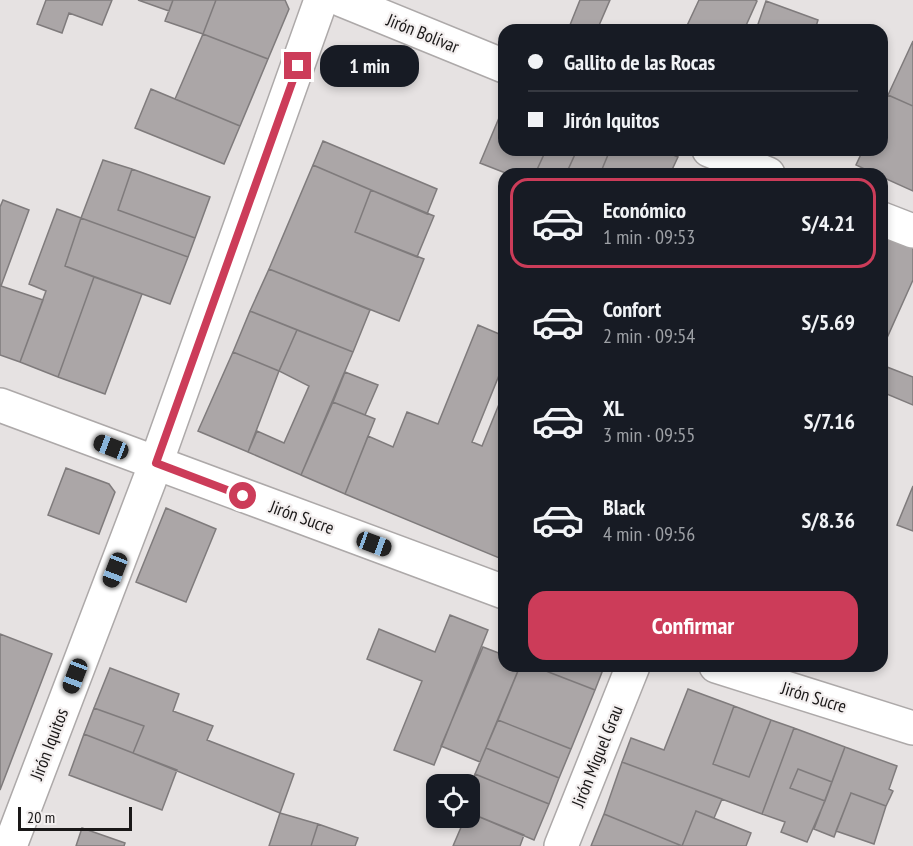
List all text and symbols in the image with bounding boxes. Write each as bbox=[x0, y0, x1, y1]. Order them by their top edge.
street label: Jirón Bolívar bbox=[382, 8, 463, 58]
callout: 1 min bbox=[319, 45, 418, 87]
text: Gallito de las Rocas bbox=[564, 48, 715, 76]
route end bbox=[284, 52, 311, 79]
text: 1 min bbox=[349, 53, 390, 79]
text: Jirón Iquitos bbox=[564, 106, 660, 134]
icon: car bbox=[531, 196, 585, 250]
text: Económico bbox=[603, 196, 686, 224]
text: S/4.21 bbox=[801, 209, 855, 237]
text: 1 min · 09:53 bbox=[603, 224, 695, 250]
icon: car bbox=[531, 295, 585, 349]
text: Confort bbox=[603, 295, 661, 323]
text: S/5.69 bbox=[801, 308, 855, 336]
text: 2 min · 09:54 bbox=[603, 323, 695, 349]
icon: car bbox=[531, 394, 585, 448]
text: XL bbox=[603, 394, 624, 422]
text: S/7.16 bbox=[804, 407, 855, 435]
text: 3 min · 09:55 bbox=[603, 422, 695, 448]
car bbox=[91, 432, 131, 462]
route start bbox=[229, 482, 256, 509]
icon: car bbox=[531, 493, 585, 547]
text: Black bbox=[603, 493, 645, 521]
street label: Jirón Sucre bbox=[266, 494, 337, 539]
text: S/8.36 bbox=[801, 506, 855, 534]
text: 4 min · 09:56 bbox=[603, 521, 695, 547]
car bbox=[354, 529, 394, 559]
car bbox=[100, 550, 130, 590]
button: Confirmar bbox=[528, 591, 858, 660]
car bbox=[60, 656, 90, 696]
street label: Jirón Sucre bbox=[778, 676, 849, 718]
street label: Jirón Miguel Grau bbox=[566, 702, 628, 811]
street label: Jirón Iquitos bbox=[24, 705, 73, 784]
map controls bbox=[426, 774, 480, 828]
button: locate bbox=[426, 774, 480, 828]
scale bar bbox=[18, 804, 132, 832]
text: 20 m bbox=[27, 807, 55, 827]

